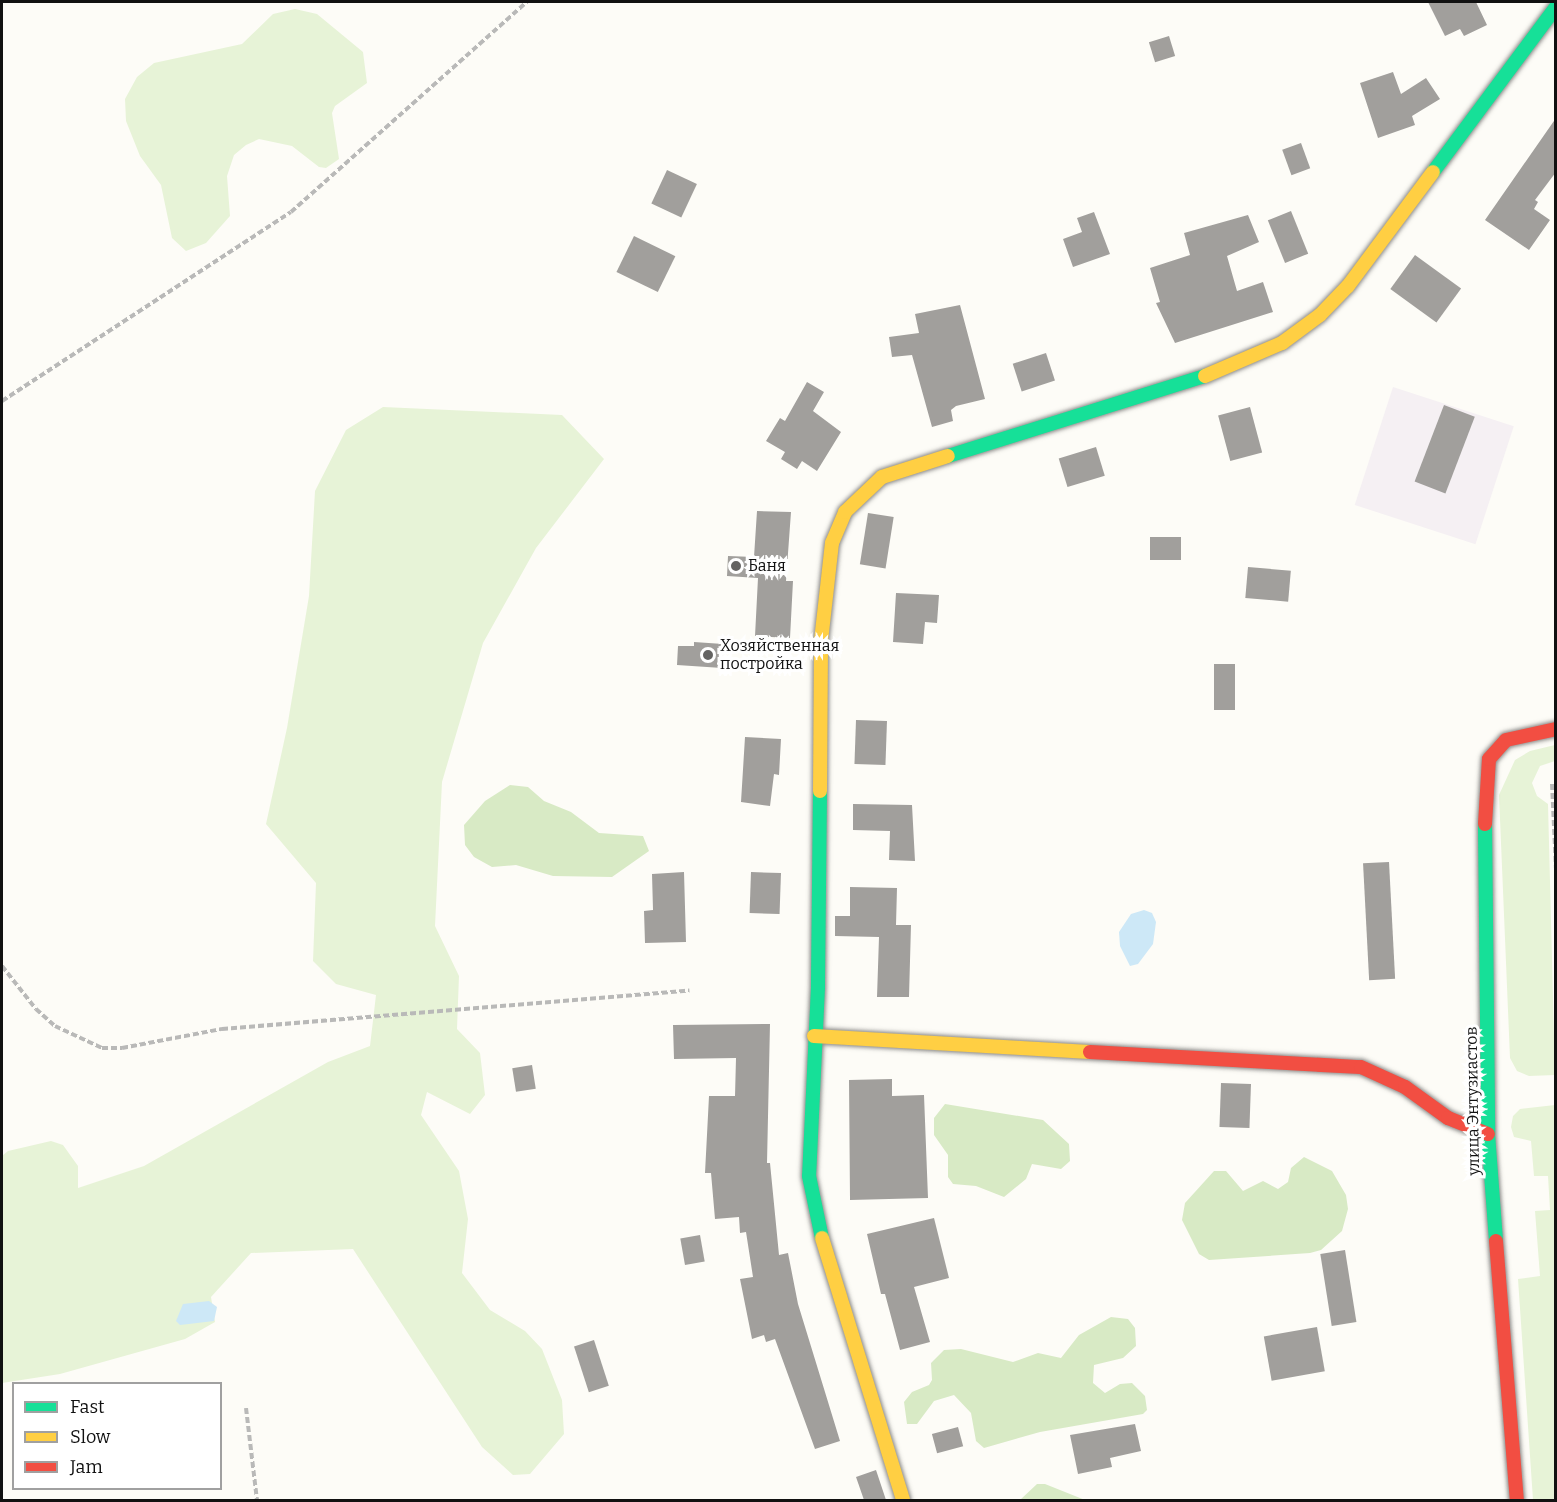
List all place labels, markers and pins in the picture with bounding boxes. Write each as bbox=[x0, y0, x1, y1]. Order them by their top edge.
place label: Баня bbox=[748, 556, 786, 576]
marker: Баня bbox=[729, 559, 743, 573]
place label: Хозяйственная постройка bbox=[720, 636, 839, 674]
marker: Хозяйственная постройка bbox=[701, 648, 715, 662]

